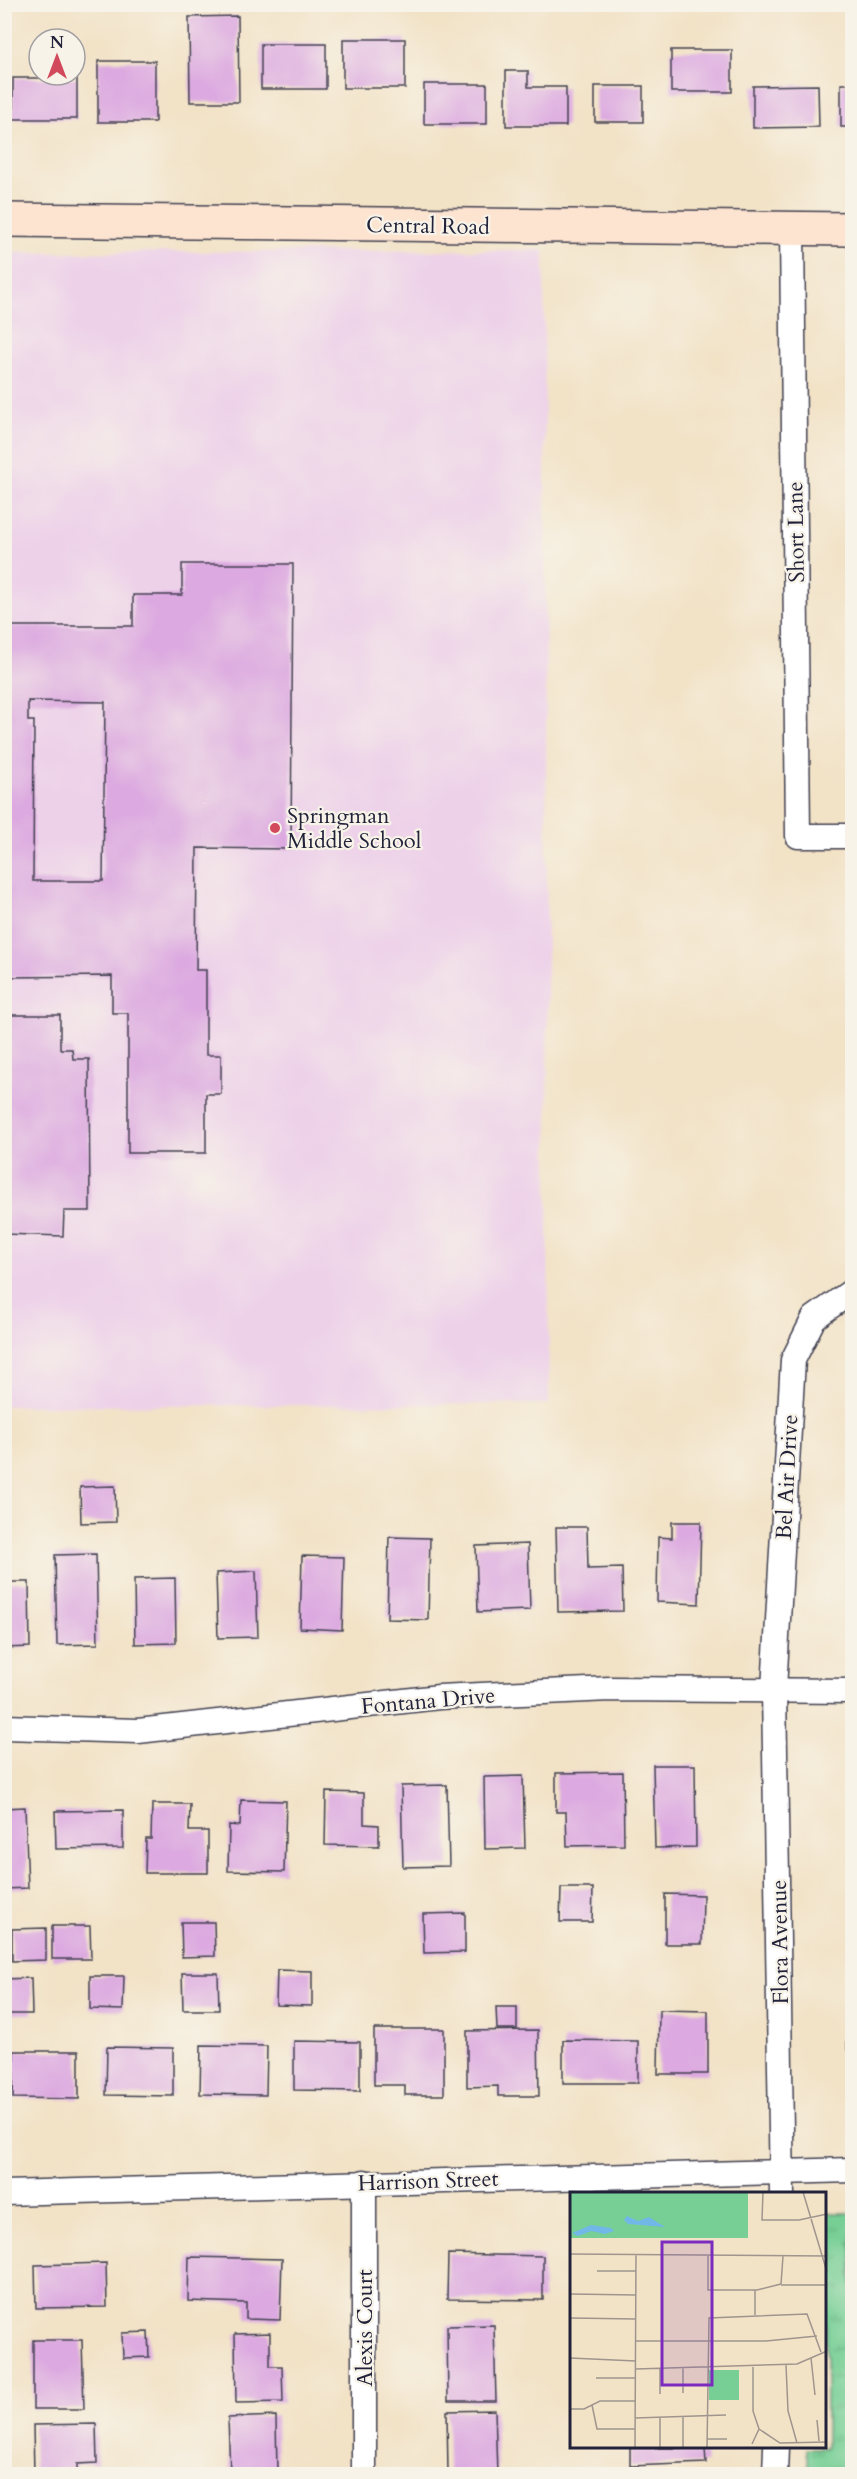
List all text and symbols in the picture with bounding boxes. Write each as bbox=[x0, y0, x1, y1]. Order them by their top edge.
north arrow bbox=[27, 27, 87, 87]
text: N bbox=[50, 32, 64, 54]
street label: Central Road bbox=[366, 210, 490, 242]
street label: Short Lane bbox=[780, 481, 812, 583]
place label: Springman Middle School bbox=[287, 801, 422, 856]
marker: Springman Middle School bbox=[268, 821, 282, 835]
street label: Bel Air Drive bbox=[769, 1414, 805, 1540]
street label: Fontana Drive bbox=[360, 1680, 496, 1722]
street label: Flora Avenue bbox=[764, 1879, 796, 2005]
street label: Harrison Street bbox=[357, 2164, 499, 2198]
inset map bbox=[570, 2192, 827, 2449]
street label: Alexis Court bbox=[350, 2269, 380, 2387]

